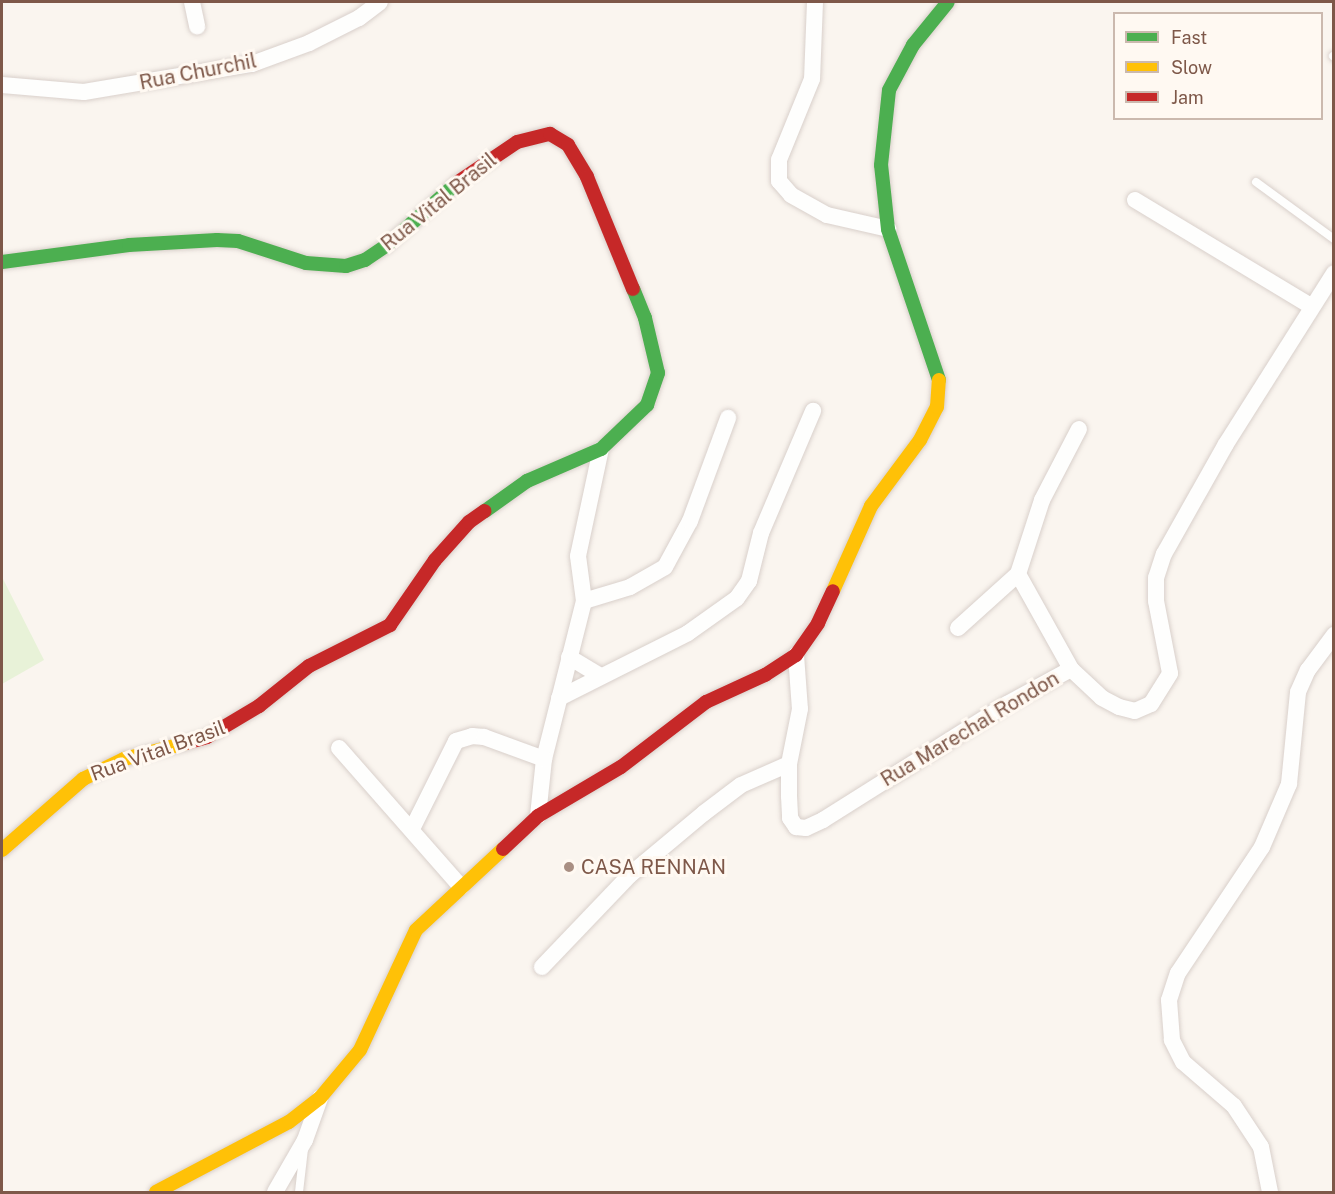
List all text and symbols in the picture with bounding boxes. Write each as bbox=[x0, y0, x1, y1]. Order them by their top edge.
legend bbox=[1113, 12, 1323, 120]
text: Fast bbox=[1171, 27, 1207, 48]
street label: Rua Churchil bbox=[137, 49, 259, 95]
text: Slow bbox=[1171, 57, 1212, 78]
text: Jam bbox=[1171, 87, 1204, 108]
street label: Rua Vital Brasil bbox=[376, 148, 502, 256]
street label: Rua Marechal Rondon bbox=[877, 666, 1063, 792]
street label: Rua Vital Brasil bbox=[87, 715, 229, 787]
place label: CASA RENNAN bbox=[581, 855, 726, 879]
marker: CASA RENNAN bbox=[562, 860, 576, 874]

